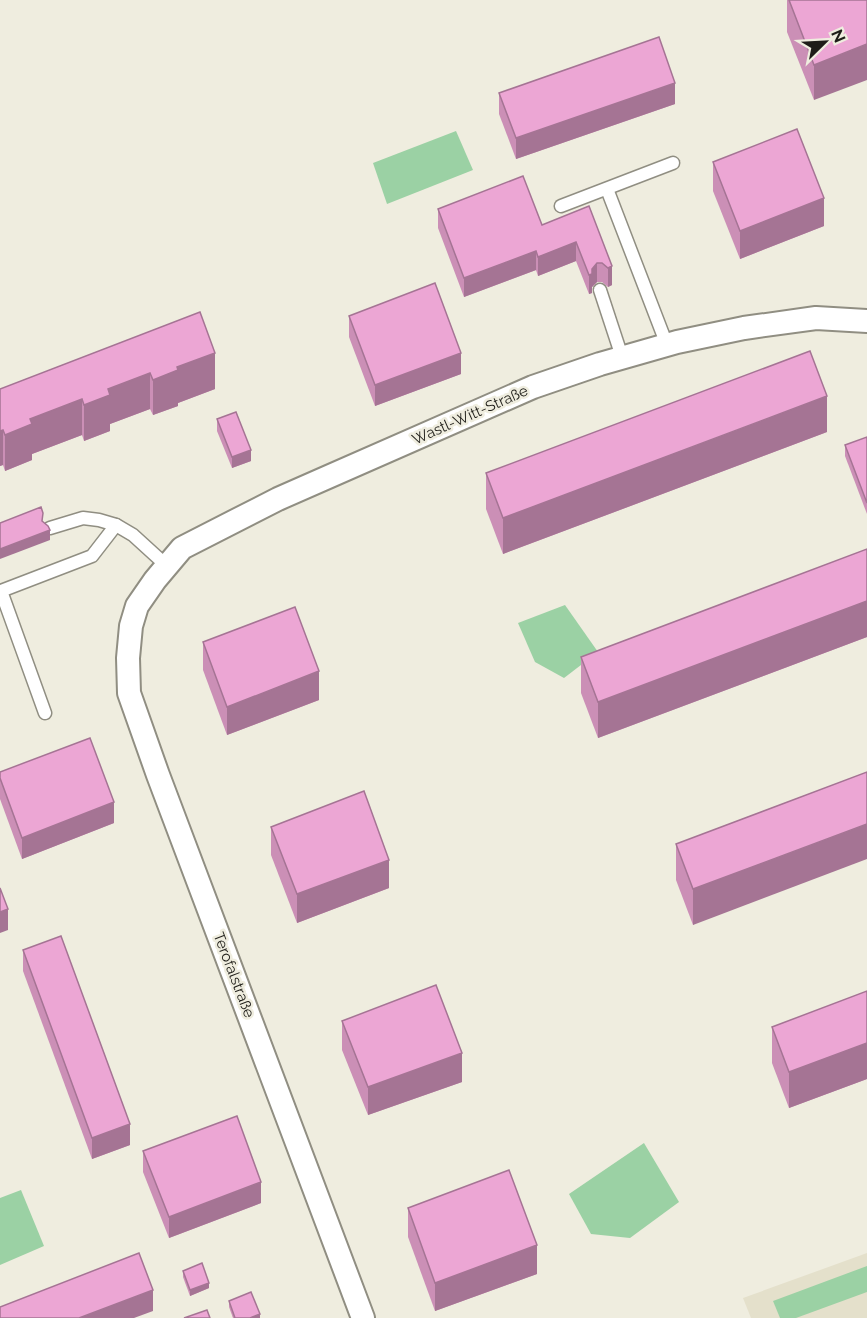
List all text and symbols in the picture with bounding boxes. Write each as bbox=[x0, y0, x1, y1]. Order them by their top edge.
north arrow bbox=[795, 12, 855, 72]
text: N bbox=[827, 27, 849, 46]
street label: Wastl-Witt-Straße bbox=[409, 381, 531, 449]
street label: Terofalstraße bbox=[209, 930, 259, 1020]

